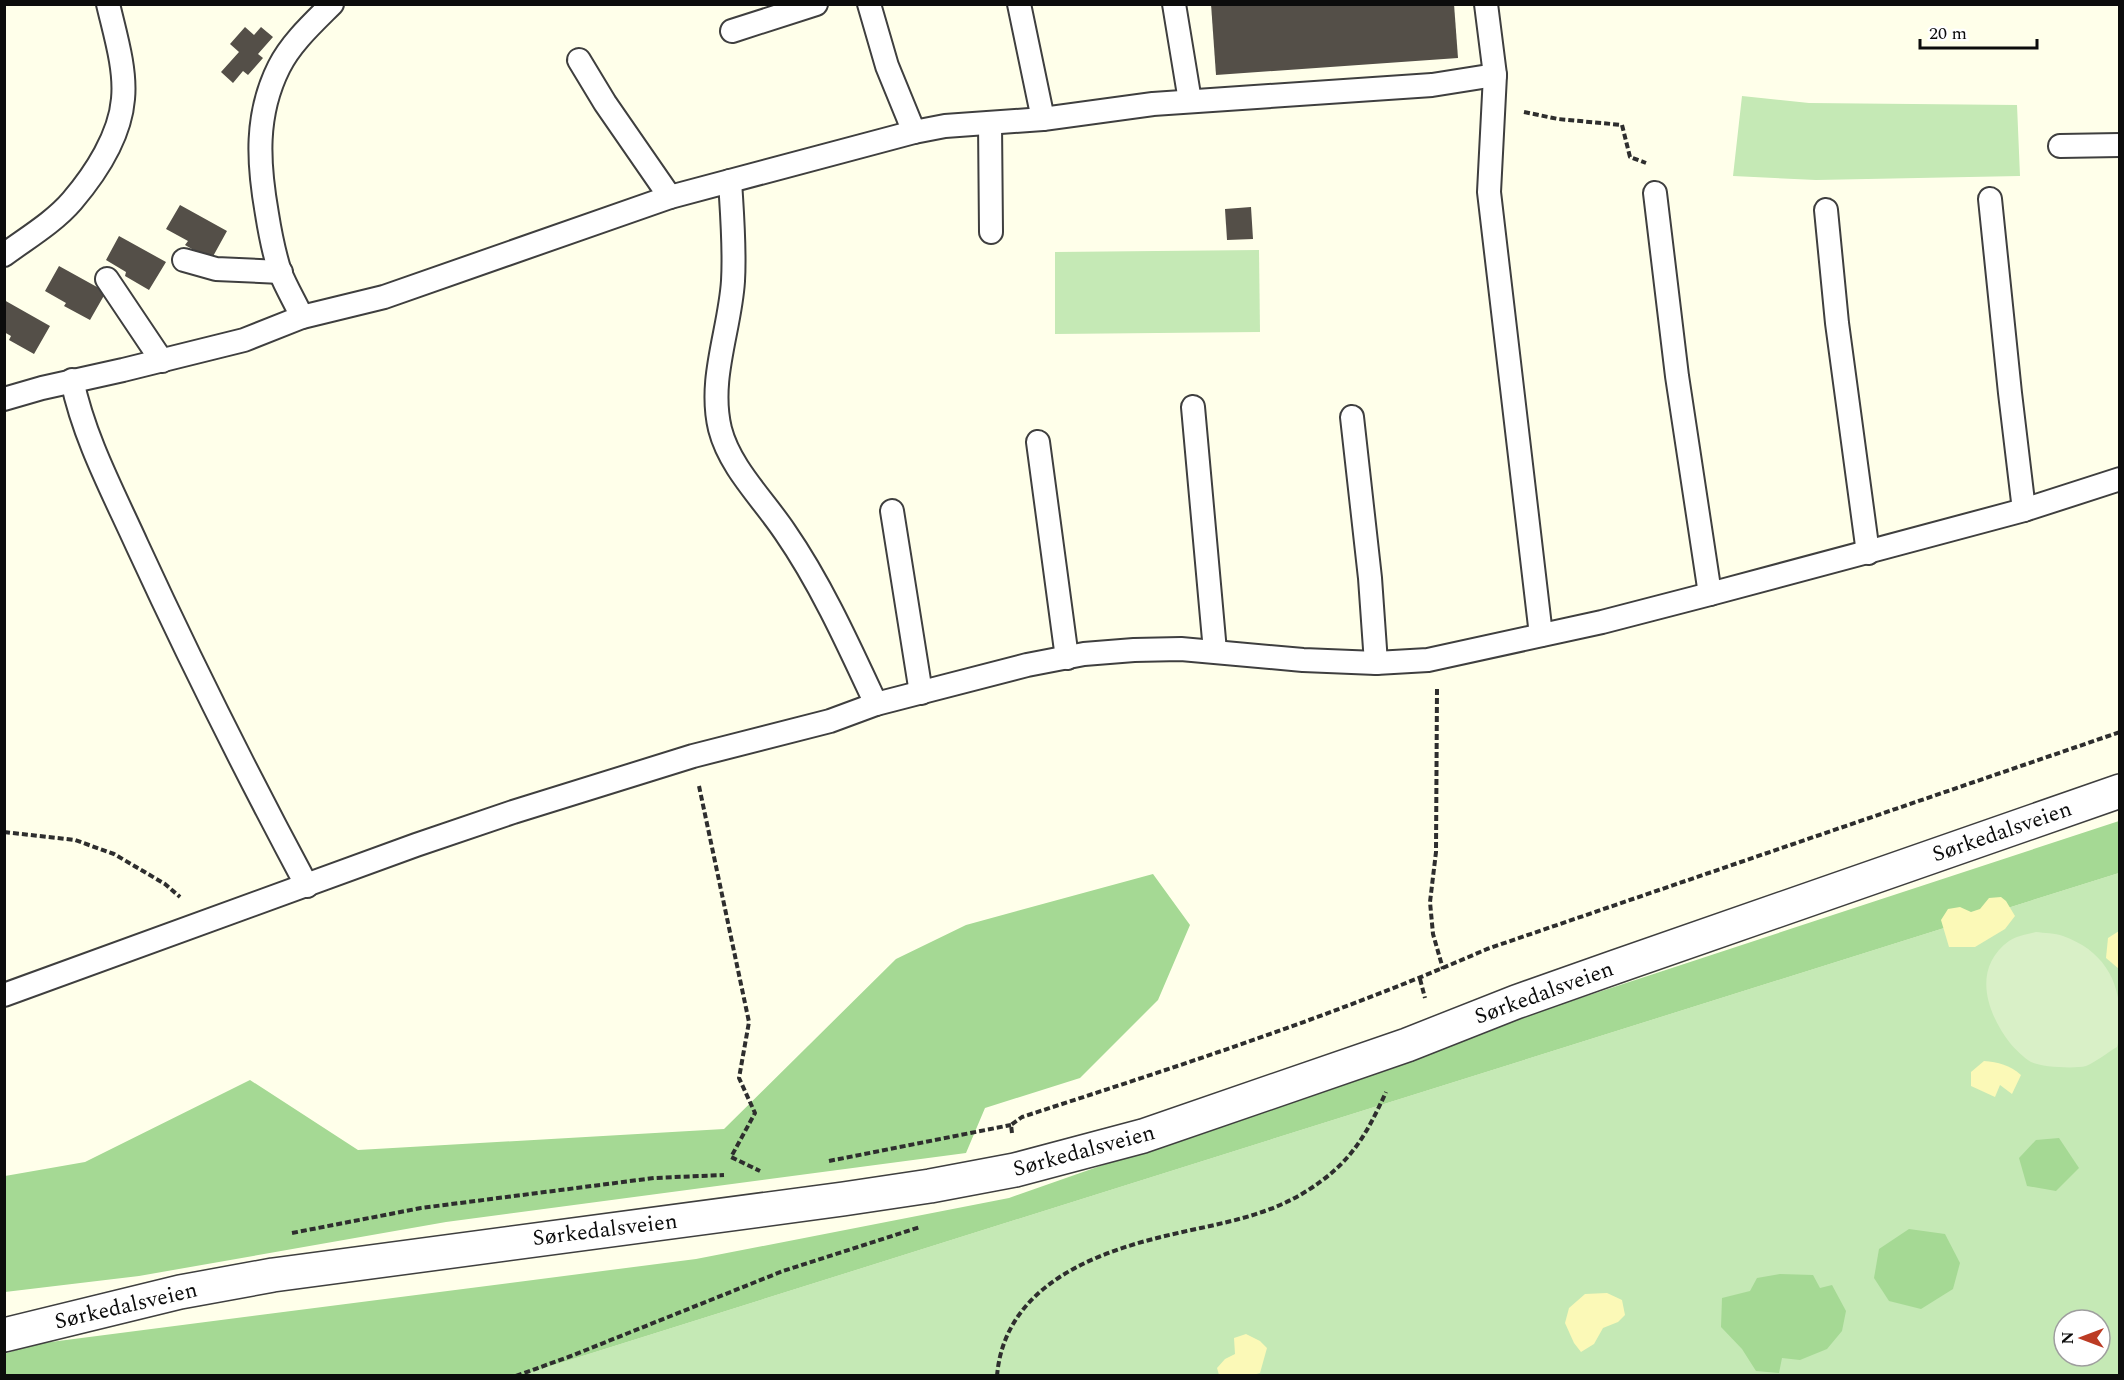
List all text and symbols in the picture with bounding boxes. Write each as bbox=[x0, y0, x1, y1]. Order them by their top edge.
scale bar bbox=[1920, 12, 2037, 50]
text: 20 m bbox=[1929, 20, 1967, 47]
street label: Sørkedalsveien bbox=[1928, 793, 2076, 871]
street label: Sørkedalsveien bbox=[1470, 953, 1618, 1033]
street label: Sørkedalsveien bbox=[1009, 1116, 1159, 1186]
street label: Sørkedalsveien bbox=[531, 1205, 679, 1255]
street label: Sørkedalsveien bbox=[51, 1274, 201, 1338]
north arrow bbox=[2052, 1308, 2112, 1368]
text: N bbox=[2056, 1331, 2080, 1345]

